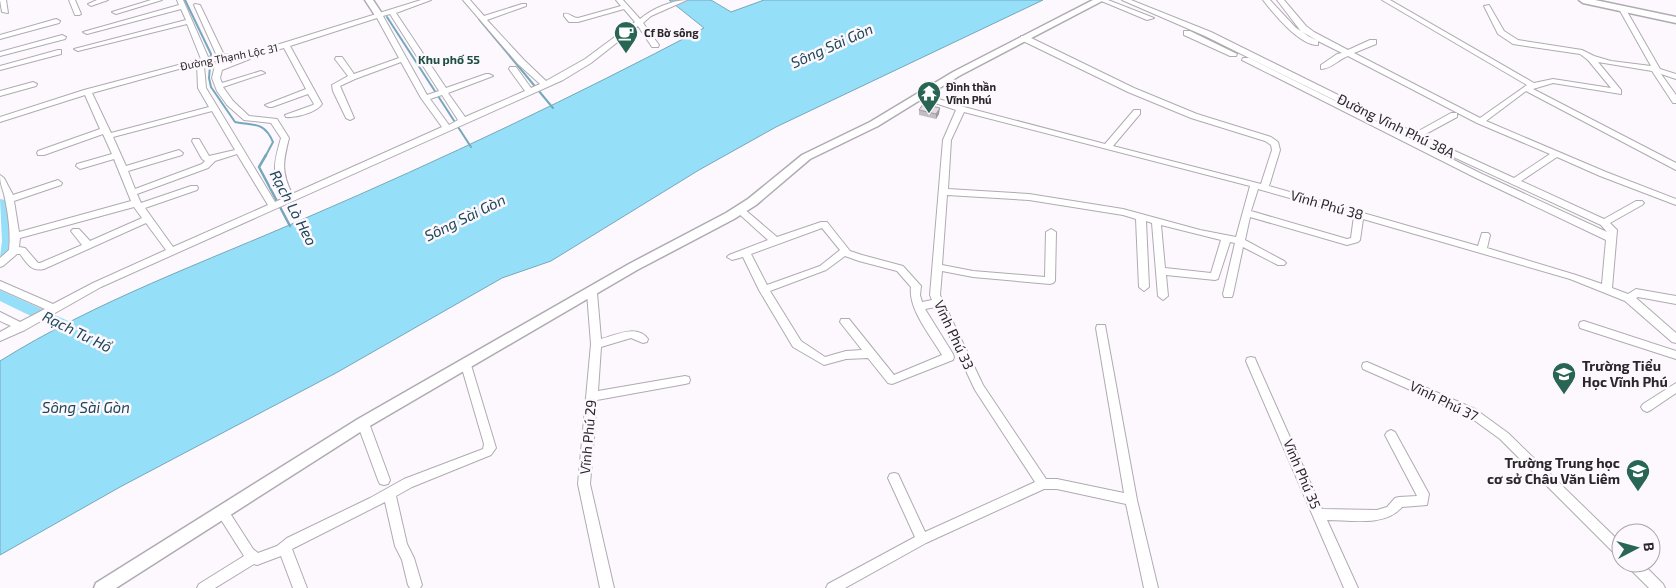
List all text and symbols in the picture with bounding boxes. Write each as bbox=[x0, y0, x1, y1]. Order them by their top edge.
water label: Sông Sài Gòn bbox=[788, 19, 875, 71]
cafe icon: Cf Bờ sông bbox=[613, 20, 639, 54]
place label: Cf Bờ sông bbox=[644, 26, 699, 39]
street label: Đường Thạnh Lộc 31 bbox=[179, 41, 279, 73]
district label: Khu phố 55 bbox=[418, 52, 480, 66]
temple icon: Đình thần Vĩnh Phú bbox=[916, 80, 942, 114]
place label: Đình thần Vĩnh Phú bbox=[946, 80, 996, 106]
street label: Đường Vĩnh Phú 38A bbox=[1335, 90, 1458, 161]
water label: Rạch Lò Heo bbox=[266, 167, 321, 248]
street label: Vĩnh Phú 38 bbox=[1289, 186, 1366, 223]
water label: Sông Sài Gòn bbox=[421, 190, 508, 244]
street label: Vĩnh Phú 33 bbox=[931, 297, 978, 372]
water label: Rạch Tư Hổ bbox=[40, 307, 116, 356]
place label: Trường Tiểu Học Vĩnh Phú bbox=[1582, 357, 1668, 390]
school or university icon: Trường Tiểu Học Vĩnh Phú bbox=[1551, 361, 1577, 395]
street label: Vĩnh Phú 37 bbox=[1407, 377, 1481, 424]
water label: Sông Sài Gòn bbox=[42, 398, 130, 416]
street label: Vĩnh Phú 29 bbox=[576, 399, 599, 475]
street label: Vĩnh Phú 35 bbox=[1280, 436, 1325, 511]
place label: Trường Trung học cơ sở Châu Văn Liêm bbox=[1487, 454, 1620, 487]
school or university icon: Trường Trung học cơ sở Châu Văn Liêm bbox=[1625, 458, 1651, 492]
north arrow bbox=[1611, 523, 1661, 573]
text: B bbox=[1641, 541, 1658, 552]

